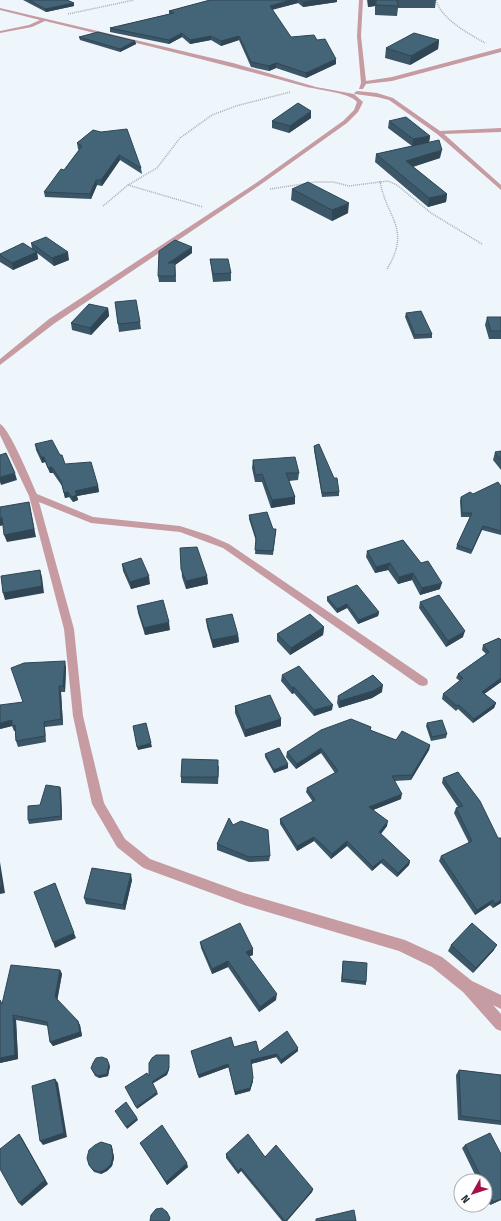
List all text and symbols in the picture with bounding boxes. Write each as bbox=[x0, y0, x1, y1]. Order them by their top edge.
north arrow bbox=[453, 1173, 493, 1213]
text: N bbox=[458, 1192, 473, 1206]

